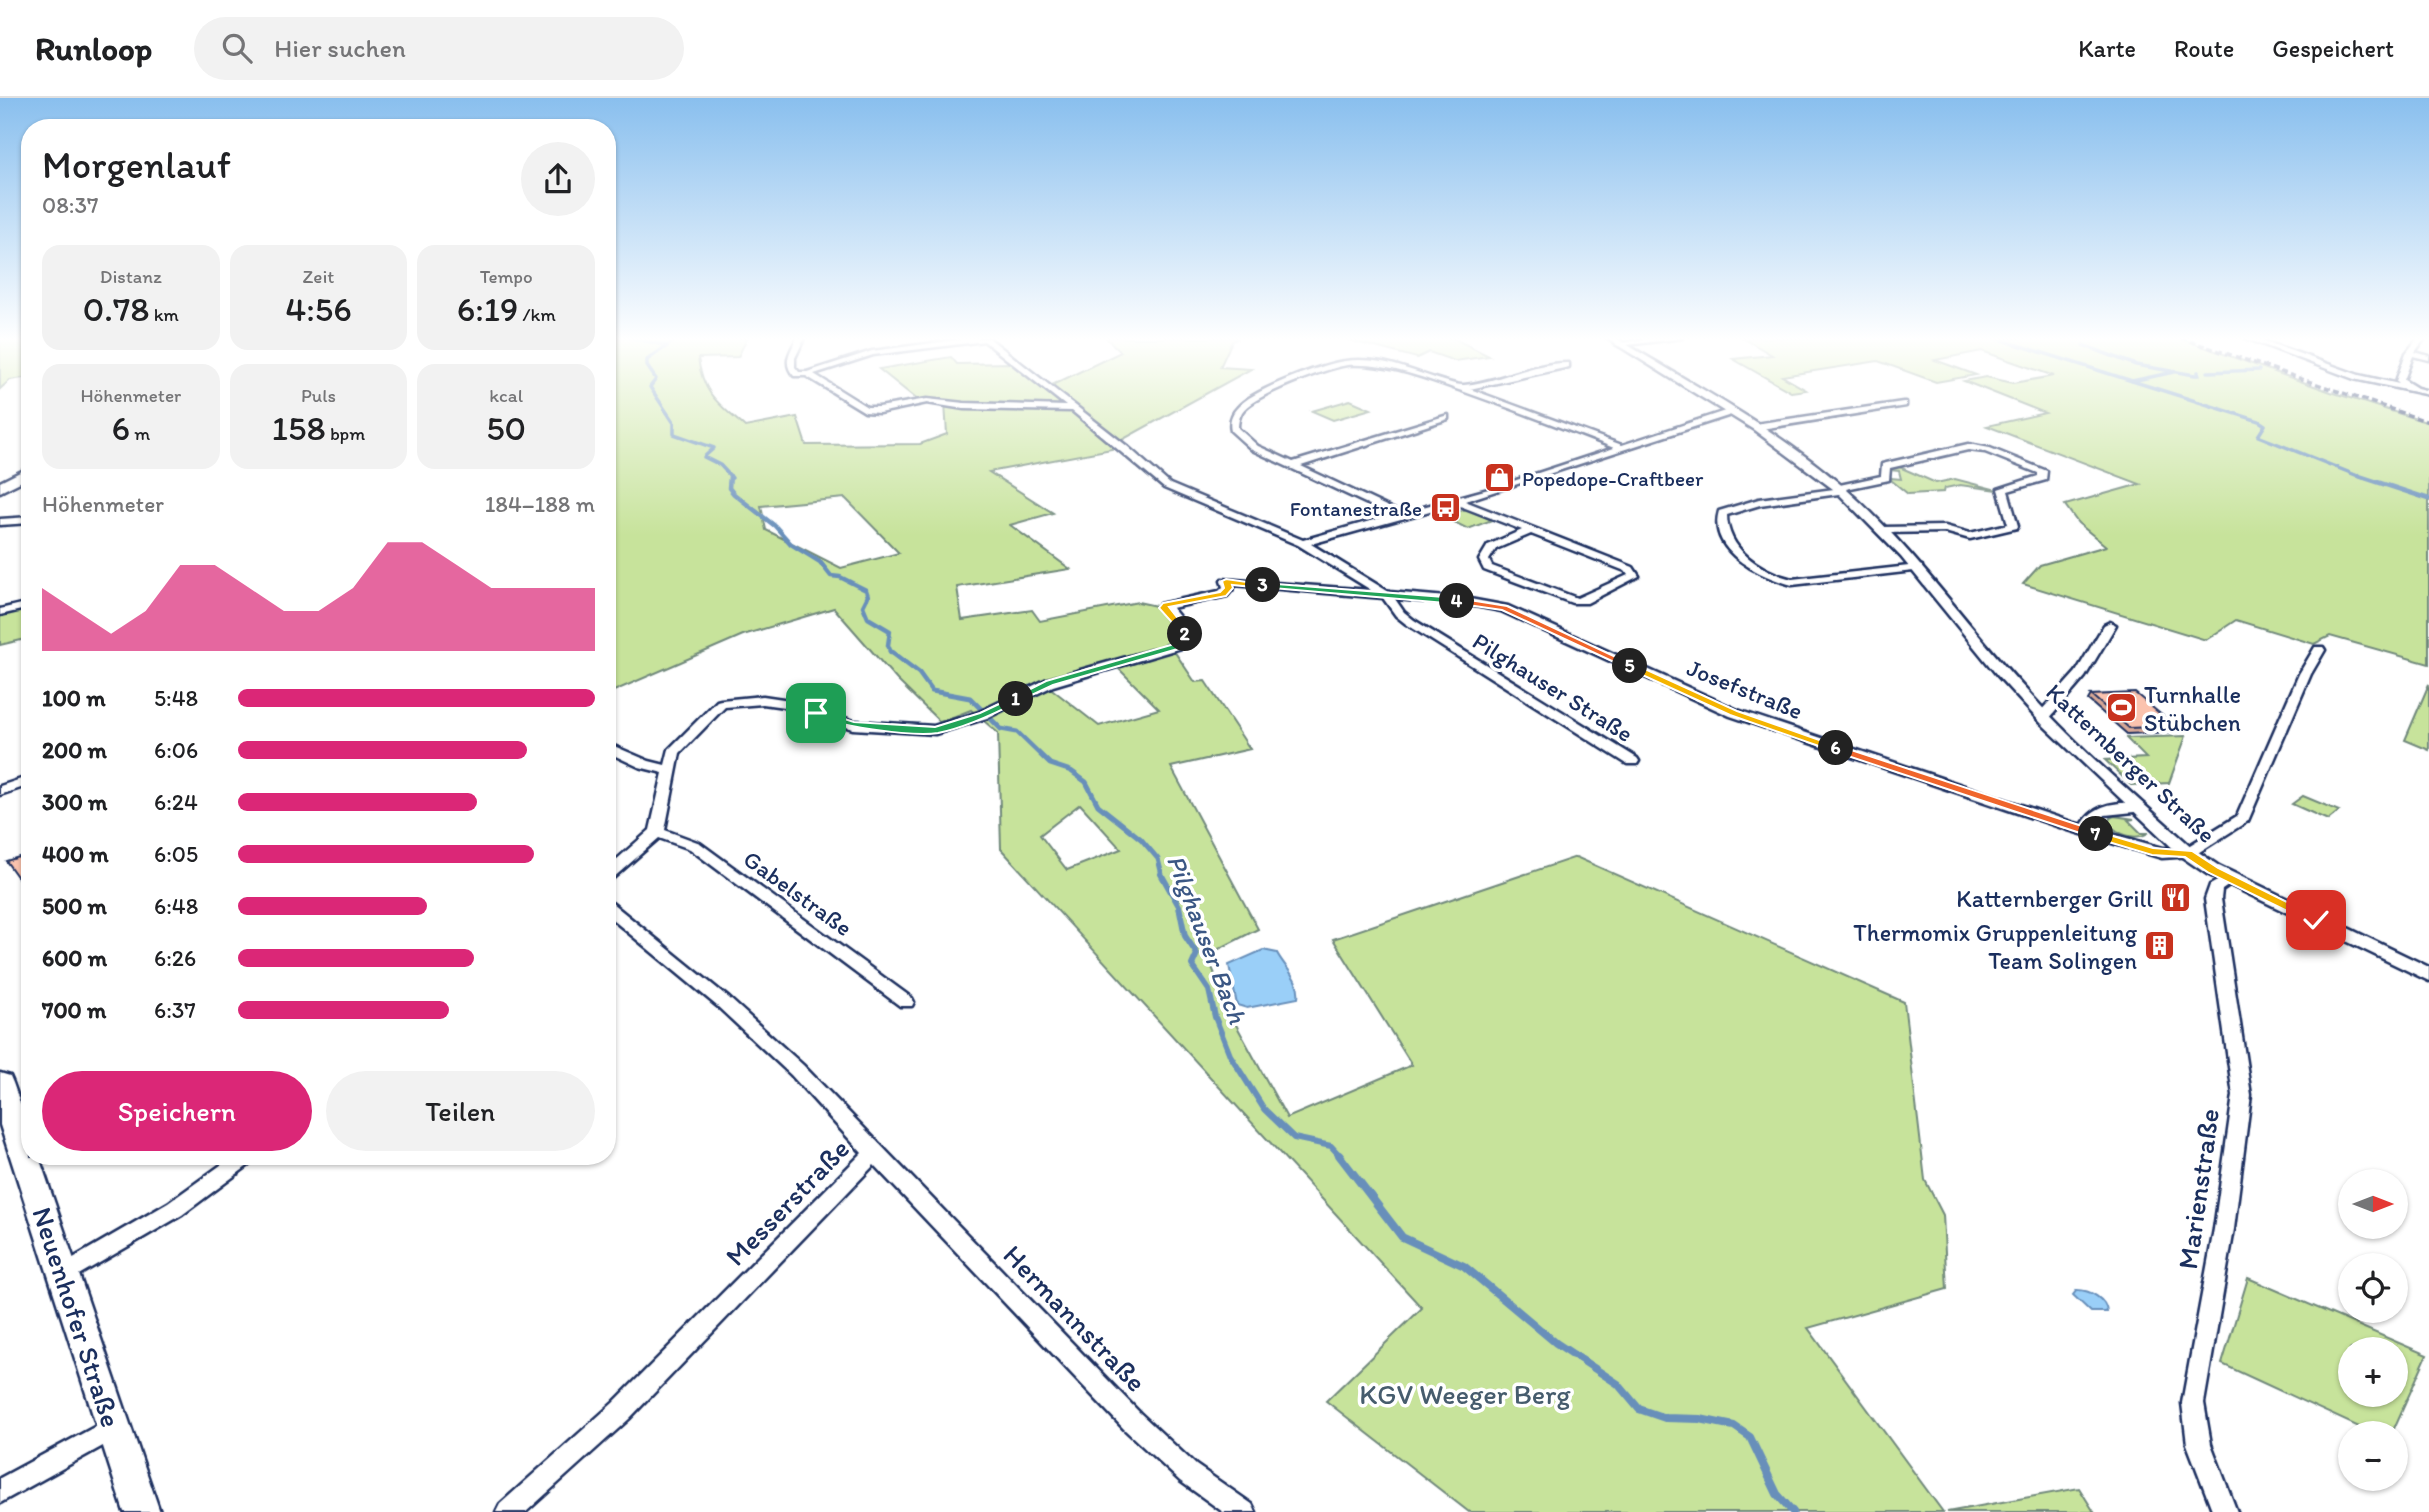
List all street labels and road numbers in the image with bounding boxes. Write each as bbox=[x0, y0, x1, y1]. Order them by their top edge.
street label: Pilghauser Straße bbox=[1468, 626, 1638, 748]
street label: Josefstraße bbox=[1683, 653, 1807, 725]
street label: Katternberger Straße bbox=[2040, 677, 2222, 849]
street label: Gabelstraße bbox=[738, 844, 858, 942]
street label: Marienstraße bbox=[2170, 1106, 2226, 1272]
street label: Messerstraße bbox=[718, 1131, 856, 1273]
street label: Neuenhofer Straße bbox=[25, 1203, 129, 1431]
street label: Hermannstraße bbox=[996, 1237, 1154, 1399]

